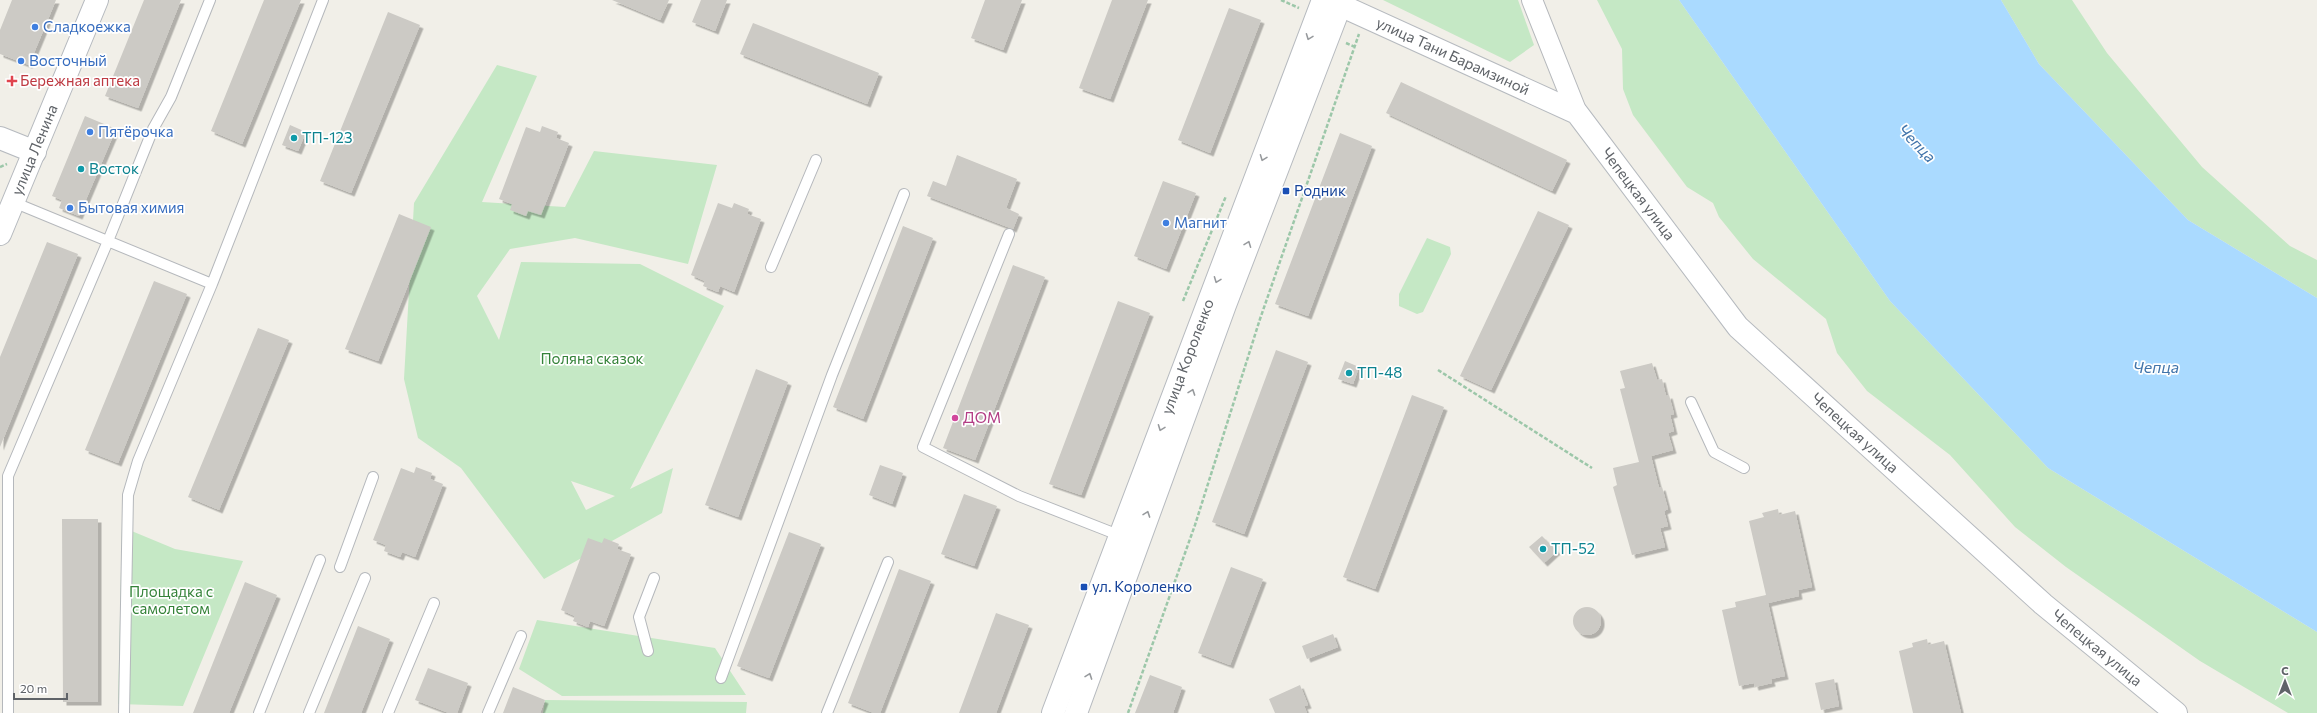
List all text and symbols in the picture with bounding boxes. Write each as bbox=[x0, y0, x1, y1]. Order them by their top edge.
street label: улица Тани Барамзиной bbox=[1374, 13, 1533, 98]
place label: Сладкоежка bbox=[43, 17, 131, 35]
marker: Сладкоежка bbox=[30, 22, 40, 32]
one-way arrow bbox=[1306, 33, 1314, 40]
place label: Восточный bbox=[29, 51, 107, 69]
marker: Восточный bbox=[16, 56, 26, 66]
place label: Бережная аптека bbox=[20, 71, 140, 89]
marker: Бережная аптека bbox=[7, 76, 17, 86]
street label: улица Ленина bbox=[7, 101, 61, 198]
water label: Чепца bbox=[1895, 120, 1940, 166]
place label: Пятёрочка bbox=[98, 122, 173, 140]
marker: Пятёрочка bbox=[85, 127, 95, 137]
place label: ТП-123 bbox=[302, 128, 352, 146]
marker: ТП-123 bbox=[289, 133, 299, 143]
street label: Чепецкая улица bbox=[1598, 144, 1679, 243]
one-way arrow bbox=[1260, 155, 1268, 162]
place label: Восток bbox=[89, 159, 139, 177]
marker: Восток bbox=[76, 164, 86, 174]
place label: Родник bbox=[1294, 181, 1346, 199]
marker: Родник bbox=[1281, 186, 1291, 196]
place label: Бытовая химия bbox=[78, 198, 184, 216]
marker: Бытовая химия bbox=[65, 203, 75, 213]
place label: Магнит bbox=[1174, 213, 1227, 231]
marker: Магнит bbox=[1161, 218, 1171, 228]
one-way arrow bbox=[1243, 241, 1251, 248]
one-way arrow bbox=[1214, 276, 1222, 283]
street label: улица Короленко bbox=[1157, 296, 1217, 417]
park label: Поляна сказок bbox=[540, 349, 644, 367]
water label: Чепца bbox=[2133, 357, 2179, 376]
place label: ТП-48 bbox=[1357, 363, 1402, 381]
marker: ТП-48 bbox=[1344, 368, 1354, 378]
street label: Чепецкая улица bbox=[1808, 388, 1902, 476]
one-way arrow bbox=[1188, 389, 1196, 396]
place label: ДОМ bbox=[963, 408, 1001, 426]
marker: ДОМ bbox=[950, 413, 960, 423]
one-way arrow bbox=[1158, 424, 1166, 431]
one-way arrow bbox=[1143, 511, 1151, 518]
place label: ТП-52 bbox=[1551, 539, 1595, 557]
marker: ТП-52 bbox=[1538, 544, 1548, 554]
place label: ул. Короленко bbox=[1092, 577, 1192, 595]
park label: Площадка с самолетом bbox=[129, 582, 213, 617]
marker: ул. Короленко bbox=[1079, 582, 1089, 592]
street label: Чепецкая улица bbox=[2049, 605, 2146, 689]
north arrow bbox=[2265, 661, 2305, 701]
text: С bbox=[2281, 664, 2289, 677]
one-way arrow bbox=[1085, 673, 1093, 680]
scale bar bbox=[14, 675, 67, 701]
text: 20 m bbox=[20, 681, 47, 695]

